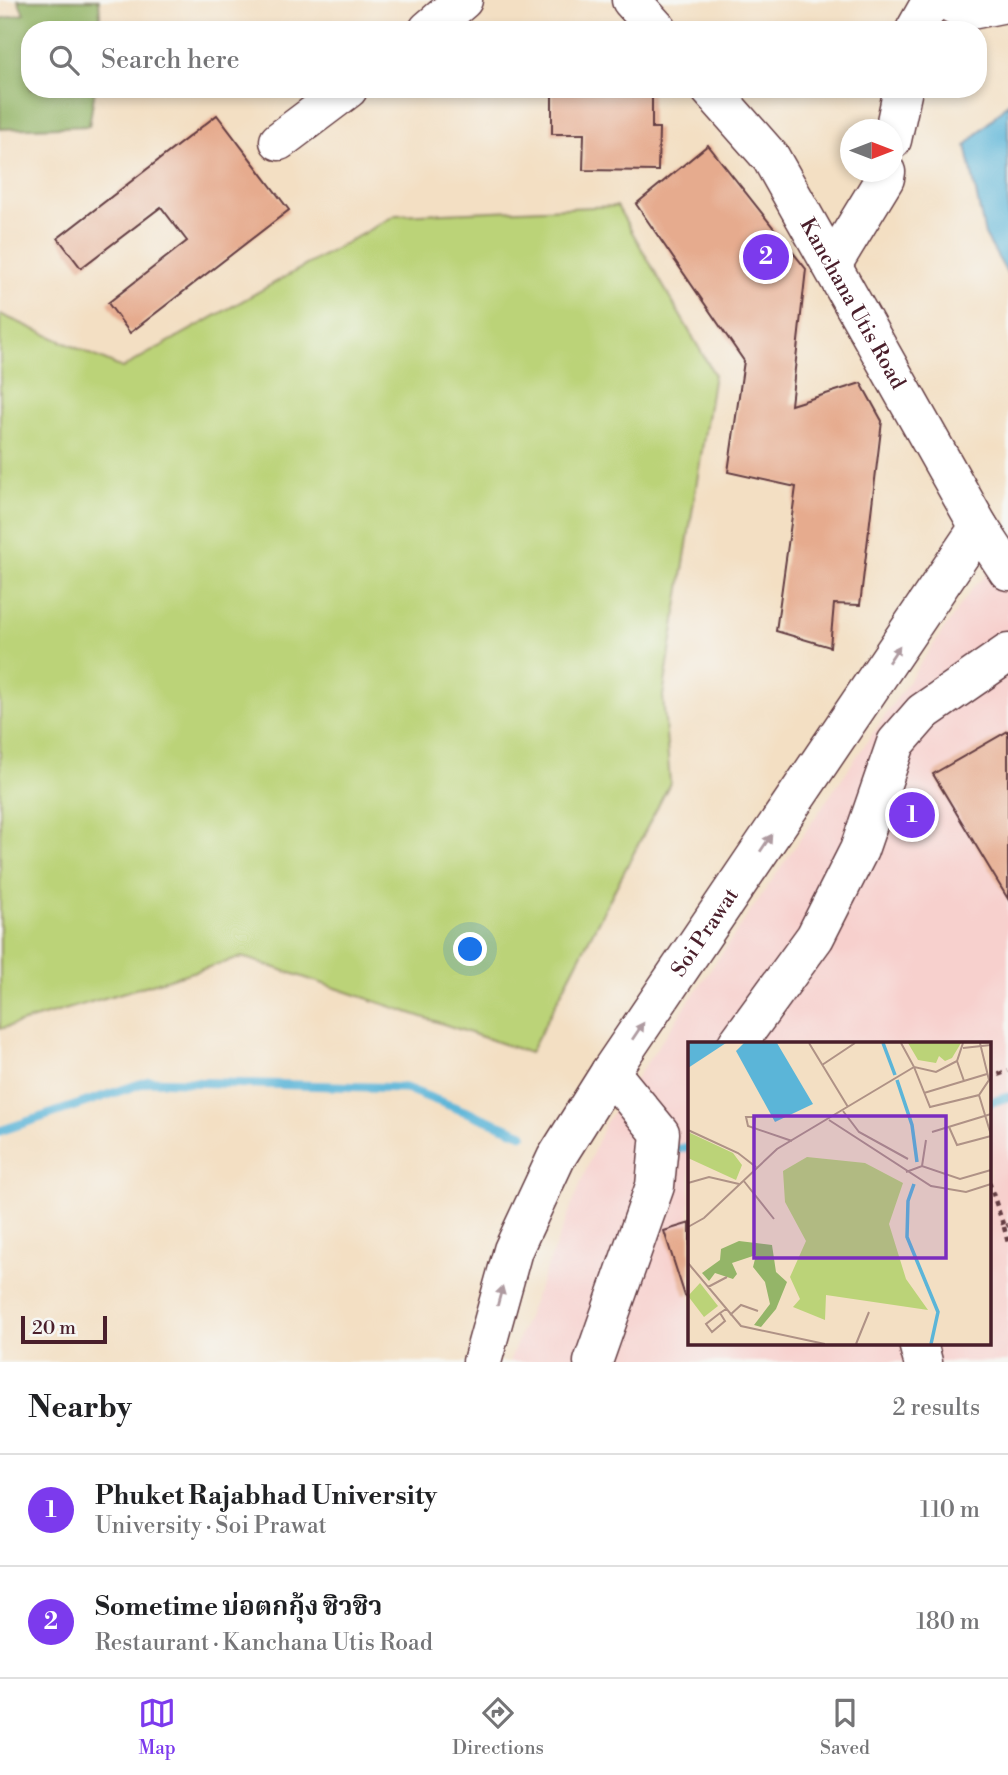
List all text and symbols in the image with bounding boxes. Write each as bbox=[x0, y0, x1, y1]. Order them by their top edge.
search box bbox=[21, 21, 987, 98]
icon: search bbox=[45, 41, 83, 79]
text: Search here bbox=[101, 44, 240, 76]
north arrow bbox=[840, 119, 903, 182]
street label: Kanchana Utis Road bbox=[794, 214, 911, 394]
pin: 2 bbox=[743, 231, 789, 283]
one-way arrow bbox=[887, 645, 900, 664]
pin: 1 bbox=[889, 789, 935, 841]
one-way arrow bbox=[759, 834, 773, 852]
street label: Soi Prawat bbox=[666, 883, 745, 982]
your location bbox=[453, 932, 487, 966]
one-way arrow bbox=[631, 1022, 645, 1040]
inset map bbox=[688, 1042, 990, 1344]
one-way arrow bbox=[495, 1285, 506, 1307]
scale bar bbox=[21, 1313, 107, 1345]
text: 20 m bbox=[32, 1316, 76, 1340]
text: Nearby bbox=[28, 1389, 132, 1427]
text: 2 results bbox=[893, 1394, 980, 1422]
text: Phuket Rajabhad University bbox=[95, 1480, 437, 1512]
text: 1 bbox=[45, 1496, 57, 1524]
text: 110 m bbox=[920, 1496, 980, 1524]
text: University · Soi Prawat bbox=[95, 1512, 327, 1540]
text: Sometime บ่อตกกุ้ง ชิวชิว bbox=[95, 1591, 382, 1623]
text: 2 bbox=[44, 1608, 58, 1636]
text: 180 m bbox=[916, 1608, 980, 1636]
text: Restaurant · Kanchana Utis Road bbox=[95, 1629, 433, 1657]
tab: Map bbox=[138, 1694, 176, 1760]
tab: Directions bbox=[452, 1694, 544, 1760]
tab: Saved bbox=[820, 1694, 870, 1760]

